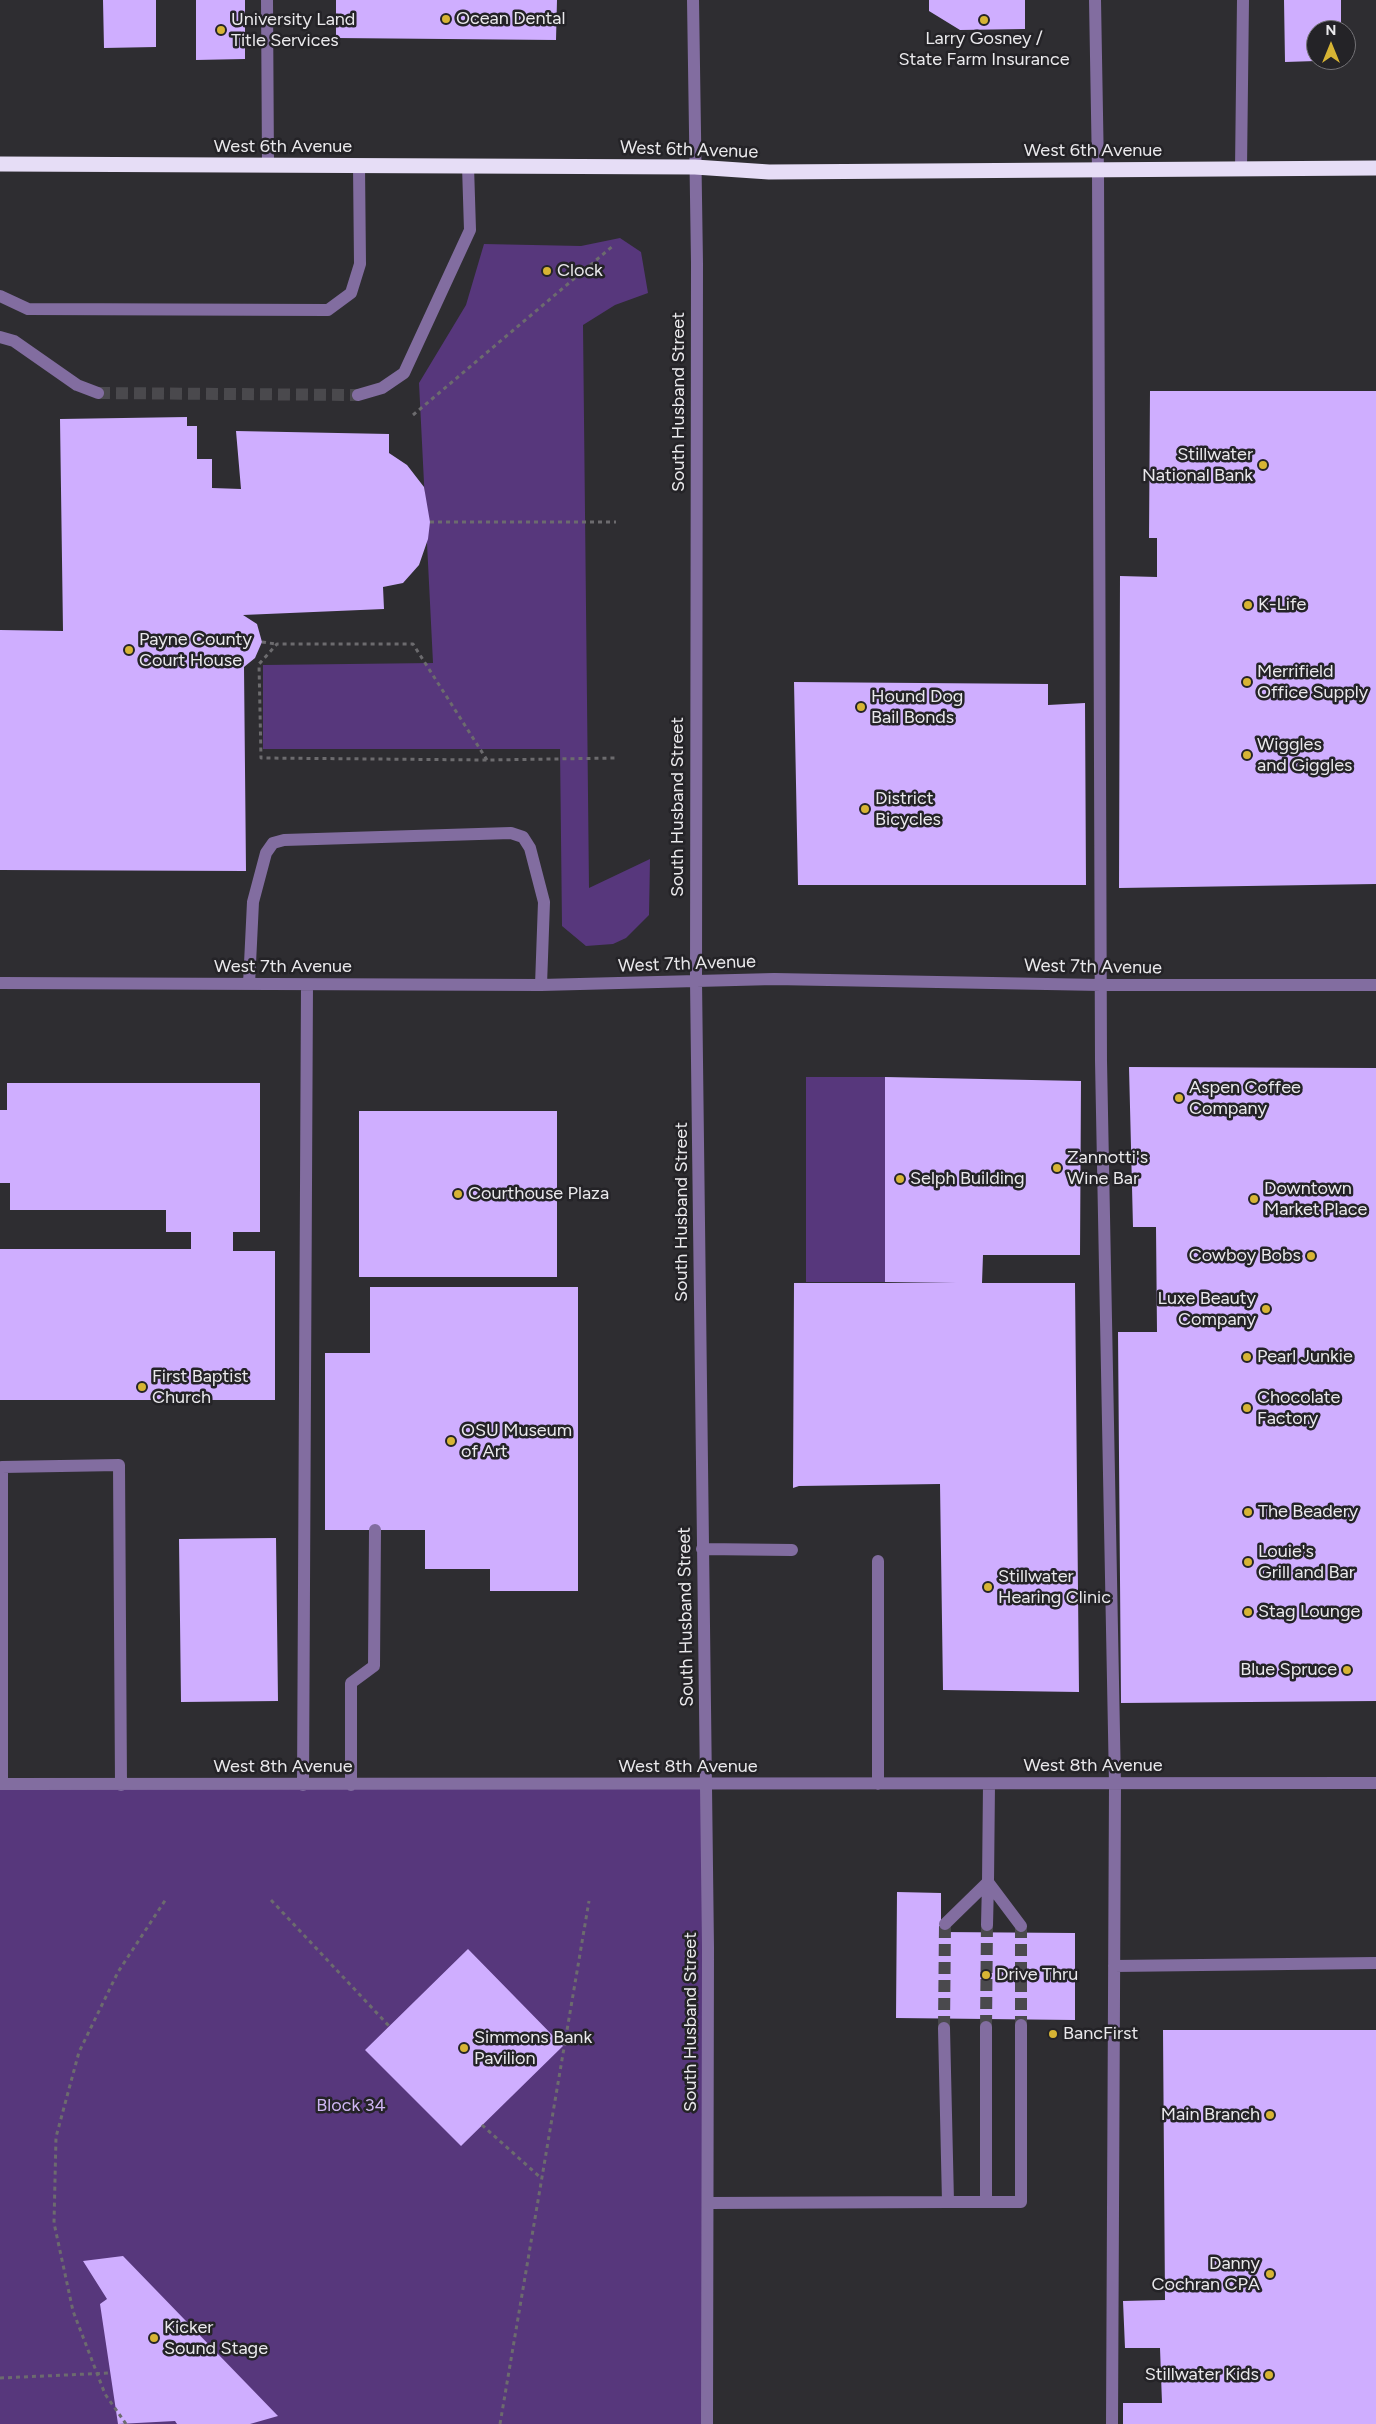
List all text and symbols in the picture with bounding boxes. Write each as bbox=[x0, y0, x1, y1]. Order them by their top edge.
place label: Ocean Dental bbox=[456, 8, 565, 30]
place label: University Land Title Services bbox=[231, 9, 355, 52]
marker: Ocean Dental bbox=[440, 13, 452, 25]
marker: Larry Gosney / State Farm Insurance bbox=[978, 14, 990, 26]
north arrow bbox=[1306, 20, 1356, 70]
text: N bbox=[1326, 22, 1336, 39]
marker: University Land Title Services bbox=[215, 24, 227, 36]
place label: Larry Gosney / State Farm Insurance bbox=[899, 28, 1069, 70]
street label: West 6th Avenue bbox=[214, 136, 352, 158]
street label: West 6th Avenue bbox=[619, 137, 759, 163]
street label: West 6th Avenue bbox=[1024, 140, 1162, 162]
place label: Clock bbox=[557, 260, 603, 282]
marker: Clock bbox=[541, 265, 553, 277]
street label: South Husband Street bbox=[668, 312, 690, 492]
place label: Stillwater National Bank bbox=[1142, 444, 1253, 486]
marker: Stillwater National Bank bbox=[1257, 459, 1269, 471]
place label: K-Life bbox=[1258, 594, 1306, 616]
marker: K-Life bbox=[1242, 599, 1254, 611]
place label: Payne County Court House bbox=[139, 629, 252, 672]
marker: Payne County Court House bbox=[123, 644, 135, 656]
place label: Merrifield Office Supply bbox=[1257, 661, 1368, 704]
marker: Merrifield Office Supply bbox=[1241, 676, 1253, 688]
place label: Hound Dog Bail Bonds bbox=[871, 686, 963, 729]
marker: Hound Dog Bail Bonds bbox=[855, 701, 867, 713]
street label: South Husband Street bbox=[667, 717, 689, 897]
place label: Wiggles and Giggles bbox=[1257, 734, 1352, 776]
marker: Wiggles and Giggles bbox=[1241, 749, 1253, 761]
place label: District Bicycles bbox=[875, 788, 941, 831]
marker: District Bicycles bbox=[859, 803, 871, 815]
street label: West 7th Avenue bbox=[618, 951, 756, 977]
street label: West 7th Avenue bbox=[1024, 955, 1162, 979]
street label: West 7th Avenue bbox=[214, 956, 352, 978]
place label: Aspen Coffee Company bbox=[1189, 1077, 1301, 1120]
marker: Aspen Coffee Company bbox=[1173, 1092, 1185, 1104]
street label: South Husband Street bbox=[671, 1122, 693, 1302]
place label: Zannotti's Wine Bar bbox=[1067, 1147, 1148, 1190]
marker: Zannotti's Wine Bar bbox=[1051, 1162, 1063, 1174]
place label: Selph Building bbox=[910, 1168, 1024, 1190]
marker: Selph Building bbox=[894, 1173, 906, 1185]
place label: Downtown Market Place bbox=[1264, 1178, 1367, 1220]
place label: Courthouse Plaza bbox=[468, 1183, 609, 1205]
marker: Courthouse Plaza bbox=[452, 1188, 464, 1200]
marker: Downtown Market Place bbox=[1248, 1193, 1260, 1205]
place label: Cowboy Bobs bbox=[1189, 1245, 1301, 1267]
marker: Cowboy Bobs bbox=[1305, 1250, 1317, 1262]
place label: Luxe Beauty Company bbox=[1158, 1288, 1256, 1330]
marker: Luxe Beauty Company bbox=[1260, 1303, 1272, 1315]
place label: Pearl Junkie bbox=[1257, 1346, 1353, 1368]
marker: Pearl Junkie bbox=[1241, 1351, 1253, 1363]
place label: First Baptist Church bbox=[152, 1366, 249, 1408]
marker: First Baptist Church bbox=[136, 1381, 148, 1393]
place label: Chocolate Factory bbox=[1257, 1387, 1340, 1430]
marker: Chocolate Factory bbox=[1241, 1402, 1253, 1414]
place label: OSU Museum of Art bbox=[461, 1420, 572, 1462]
marker: OSU Museum of Art bbox=[445, 1435, 457, 1447]
place label: The Beadery bbox=[1258, 1501, 1358, 1523]
marker: The Beadery bbox=[1242, 1506, 1254, 1518]
street label: South Husband Street bbox=[674, 1527, 698, 1707]
place label: Louie's Grill and Bar bbox=[1258, 1541, 1355, 1584]
marker: Louie's Grill and Bar bbox=[1242, 1556, 1254, 1568]
place label: Stillwater Hearing Clinic bbox=[998, 1566, 1111, 1608]
marker: Stillwater Hearing Clinic bbox=[982, 1581, 994, 1593]
place label: Stag Lounge bbox=[1258, 1601, 1360, 1623]
marker: Stag Lounge bbox=[1242, 1606, 1254, 1618]
place label: Blue Spruce bbox=[1240, 1659, 1337, 1681]
marker: Blue Spruce bbox=[1341, 1664, 1353, 1676]
street label: West 8th Avenue bbox=[1023, 1755, 1163, 1777]
street label: West 8th Avenue bbox=[213, 1756, 353, 1778]
street label: West 8th Avenue bbox=[618, 1756, 758, 1778]
street label: South Husband Street bbox=[680, 1932, 702, 2112]
place label: Drive Thru bbox=[996, 1964, 1078, 1986]
marker: Drive Thru bbox=[980, 1969, 992, 1981]
place label: BancFirst bbox=[1063, 2023, 1138, 2045]
place label: Simmons Bank Pavilion bbox=[474, 2027, 592, 2070]
marker: BancFirst bbox=[1047, 2028, 1059, 2040]
marker: Simmons Bank Pavilion bbox=[458, 2042, 470, 2054]
park label: Block 34 bbox=[316, 2095, 386, 2117]
place label: Main Branch bbox=[1161, 2104, 1260, 2126]
marker: Main Branch bbox=[1264, 2109, 1276, 2121]
place label: Danny Cochran CPA bbox=[1151, 2253, 1260, 2296]
marker: Danny Cochran CPA bbox=[1264, 2268, 1276, 2280]
place label: Kicker Sound Stage bbox=[164, 2317, 268, 2360]
marker: Kicker Sound Stage bbox=[148, 2332, 160, 2344]
place label: Stillwater Kids bbox=[1145, 2364, 1259, 2386]
marker: Stillwater Kids bbox=[1263, 2369, 1275, 2381]

